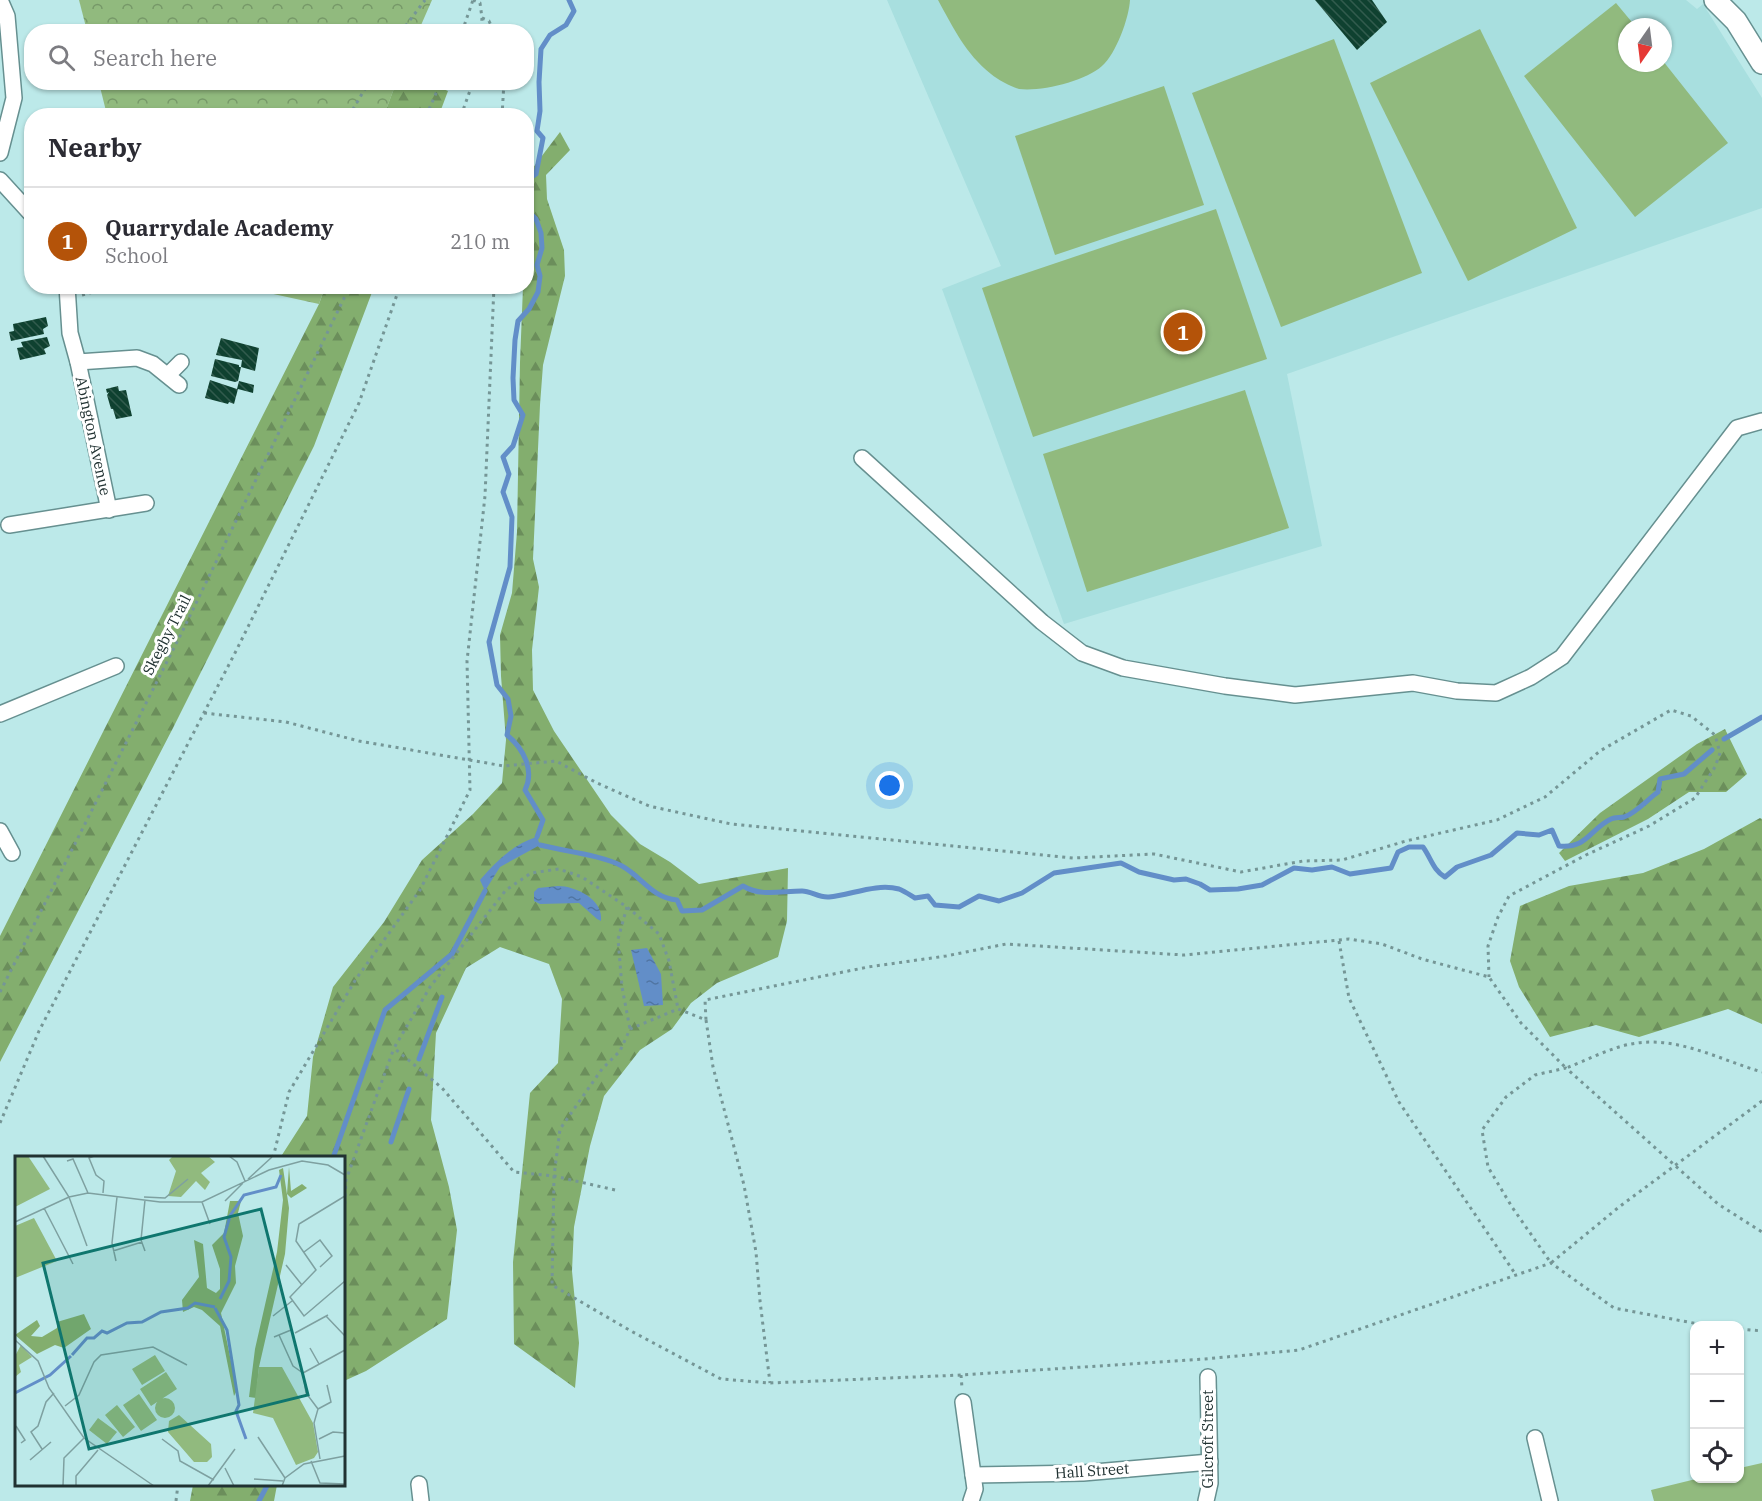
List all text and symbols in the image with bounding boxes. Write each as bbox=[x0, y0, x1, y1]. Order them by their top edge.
north arrow bbox=[1618, 18, 1672, 72]
search box bbox=[24, 24, 534, 90]
icon: search bbox=[45, 41, 78, 74]
text: Search here bbox=[93, 43, 217, 72]
text: Nearby bbox=[48, 130, 142, 164]
text: Quarrydale Academy bbox=[105, 213, 334, 242]
text: 1 bbox=[62, 228, 74, 255]
text: 210 m bbox=[450, 228, 510, 255]
text: School bbox=[105, 242, 168, 269]
pin: 1 bbox=[1164, 310, 1202, 354]
street label: Abington Avenue bbox=[72, 375, 115, 497]
street label: Skegby Trail bbox=[138, 591, 195, 678]
your location bbox=[875, 771, 904, 800]
inset map bbox=[15, 1156, 345, 1486]
map controls bbox=[1690, 1321, 1744, 1483]
button: + bbox=[1690, 1321, 1744, 1375]
button: − bbox=[1690, 1375, 1744, 1429]
street label: Gilcroft Street bbox=[1198, 1390, 1217, 1488]
button: locate bbox=[1690, 1429, 1744, 1483]
street label: Hall Street bbox=[1054, 1458, 1130, 1483]

